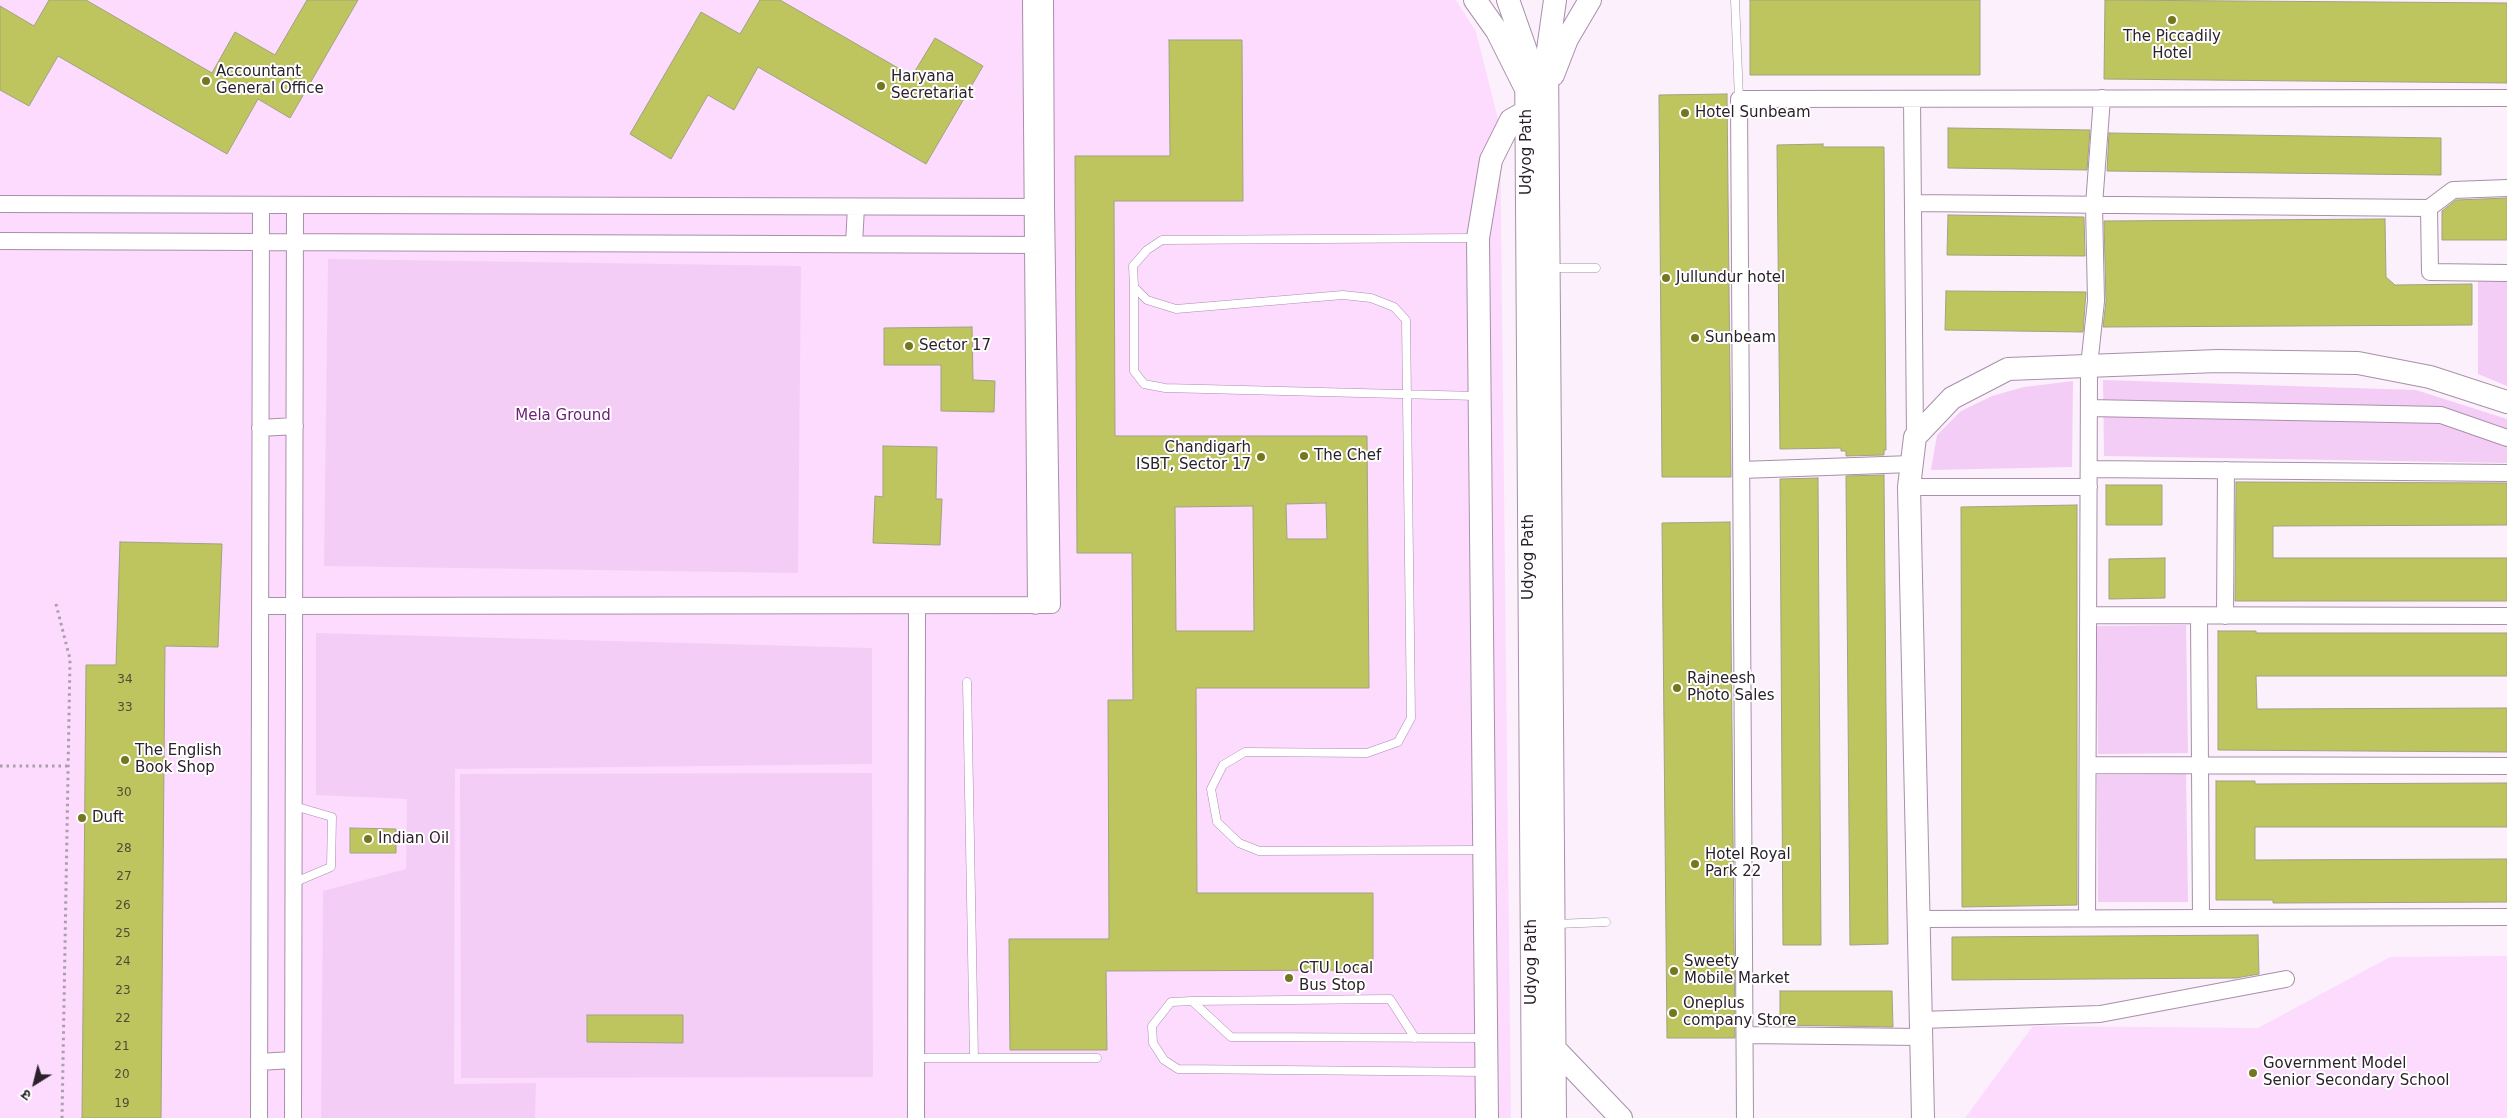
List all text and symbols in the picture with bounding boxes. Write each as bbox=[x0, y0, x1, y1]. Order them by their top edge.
marker: The Piccadily Hotel bbox=[2166, 14, 2178, 26]
place label: The Piccadily Hotel bbox=[2123, 28, 2221, 63]
place label: Accountant General Office bbox=[216, 63, 324, 98]
place label: Haryana Secretariat bbox=[891, 68, 974, 103]
marker: Accountant General Office bbox=[200, 75, 212, 87]
marker: Haryana Secretariat bbox=[875, 80, 887, 92]
place label: Hotel Sunbeam bbox=[1695, 104, 1811, 122]
marker: Hotel Sunbeam bbox=[1679, 107, 1691, 119]
street label: Udyog Path bbox=[1518, 109, 1536, 195]
place label: Jullundur hotel bbox=[1676, 269, 1785, 287]
marker: Jullundur hotel bbox=[1660, 272, 1672, 284]
place label: Sunbeam bbox=[1705, 329, 1776, 347]
marker: Sunbeam bbox=[1689, 332, 1701, 344]
place label: Sector 17 bbox=[919, 337, 991, 355]
marker: Sector 17 bbox=[903, 340, 915, 352]
park label: Mela Ground bbox=[515, 407, 611, 425]
place label: Chandigarh ISBT, Sector 17 bbox=[1136, 439, 1251, 474]
place label: The Chef bbox=[1314, 447, 1381, 465]
marker: The Chef bbox=[1298, 450, 1310, 462]
marker: Chandigarh ISBT, Sector 17 bbox=[1255, 451, 1267, 463]
street label: Udyog Path bbox=[1520, 514, 1538, 600]
place label: Rajneesh Photo Sales bbox=[1687, 670, 1774, 705]
house number: 34 bbox=[117, 673, 133, 687]
marker: Rajneesh Photo Sales bbox=[1671, 682, 1683, 694]
house number: 33 bbox=[117, 701, 133, 715]
place label: The English Book Shop bbox=[135, 742, 222, 777]
marker: The English Book Shop bbox=[119, 754, 131, 766]
house number: 30 bbox=[116, 786, 132, 800]
place label: Duft bbox=[92, 809, 124, 827]
marker: Duft bbox=[76, 812, 88, 824]
place label: Indian Oil bbox=[378, 830, 449, 848]
marker: Indian Oil bbox=[362, 833, 374, 845]
house number: 28 bbox=[116, 842, 132, 856]
place label: Hotel Royal Park 22 bbox=[1705, 846, 1791, 881]
marker: Hotel Royal Park 22 bbox=[1689, 858, 1701, 870]
house number: 27 bbox=[116, 870, 132, 884]
house number: 26 bbox=[115, 899, 131, 913]
street label: Udyog Path bbox=[1523, 919, 1541, 1005]
house number: 25 bbox=[115, 927, 131, 941]
place label: Sweety Mobile Market bbox=[1684, 953, 1790, 988]
house number: 24 bbox=[115, 955, 131, 969]
place label: CTU Local Bus Stop bbox=[1299, 960, 1373, 995]
marker: Sweety Mobile Market bbox=[1668, 965, 1680, 977]
marker: CTU Local Bus Stop bbox=[1283, 972, 1295, 984]
house number: 23 bbox=[115, 984, 131, 998]
place label: Oneplus company Store bbox=[1683, 995, 1797, 1030]
marker: Oneplus company Store bbox=[1667, 1007, 1679, 1019]
house number: 22 bbox=[115, 1012, 131, 1026]
house number: 21 bbox=[114, 1040, 130, 1054]
place label: Government Model Senior Secondary School bbox=[2263, 1055, 2450, 1090]
north arrow bbox=[10, 1058, 60, 1108]
marker: Government Model Senior Secondary School bbox=[2247, 1067, 2259, 1079]
house number: 20 bbox=[114, 1068, 130, 1082]
text: उ bbox=[18, 1086, 34, 1104]
house number: 19 bbox=[114, 1097, 130, 1111]

